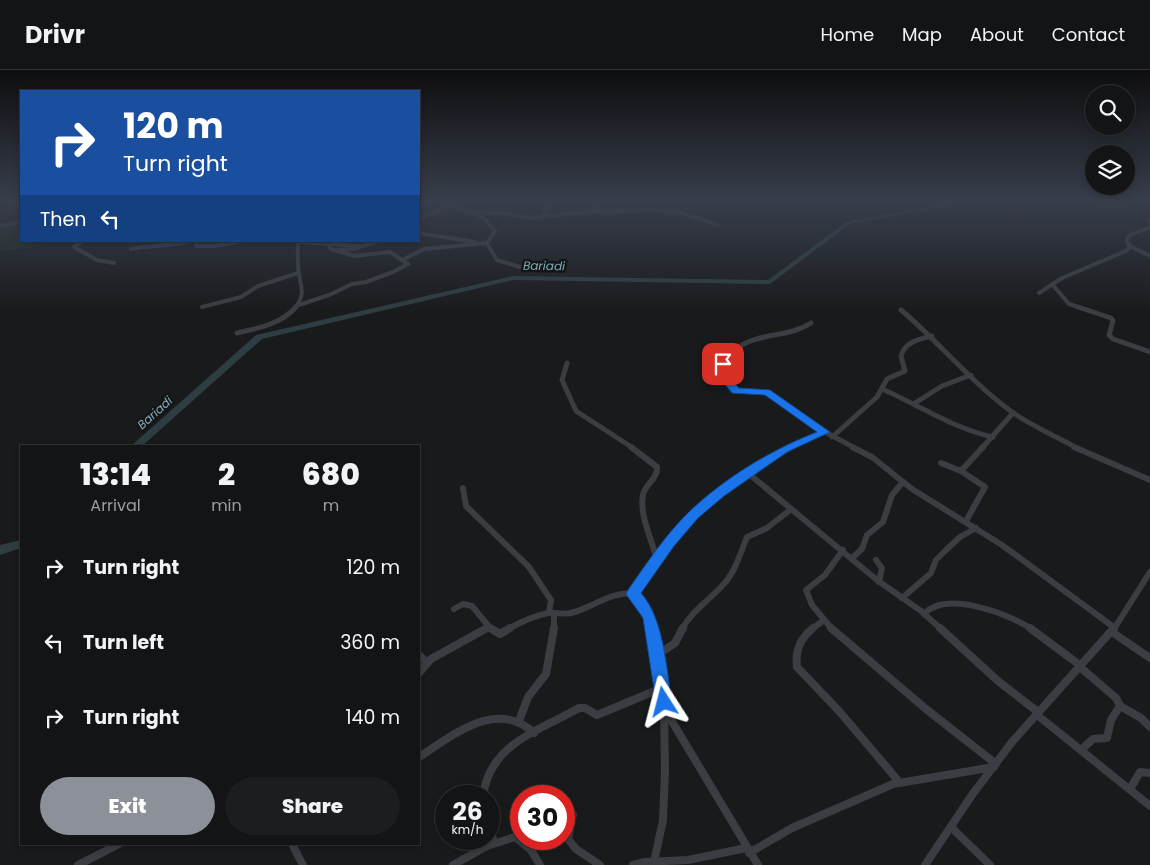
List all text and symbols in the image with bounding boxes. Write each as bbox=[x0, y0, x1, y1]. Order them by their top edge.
text: Drivr bbox=[25, 18, 85, 51]
text: Home bbox=[820, 22, 874, 47]
text: Map bbox=[902, 22, 942, 47]
text: About bbox=[970, 22, 1024, 47]
text: Contact bbox=[1052, 22, 1125, 47]
map controls bbox=[1085, 85, 1135, 195]
button: search bbox=[1085, 85, 1135, 135]
text: 120 m bbox=[123, 101, 223, 150]
icon: right bbox=[40, 110, 105, 175]
button: layers bbox=[1085, 145, 1135, 195]
text: Turn right bbox=[123, 148, 228, 179]
icon: left bbox=[96, 205, 124, 233]
text: Then bbox=[40, 206, 86, 233]
water label: Bariadi bbox=[523, 257, 566, 274]
pin bbox=[702, 343, 744, 385]
icon: arrive bbox=[709, 350, 737, 378]
water label: Bariadi bbox=[133, 392, 177, 433]
text: 13:14 bbox=[80, 453, 151, 496]
text: 2 bbox=[218, 453, 235, 496]
text: 680 bbox=[302, 453, 360, 496]
text: Arrival bbox=[90, 494, 141, 517]
text: min bbox=[211, 494, 242, 517]
text: m bbox=[323, 494, 339, 517]
icon: right bbox=[40, 554, 68, 582]
text: Turn right bbox=[83, 554, 179, 581]
text: 120 m bbox=[346, 554, 400, 581]
icon: left bbox=[40, 629, 68, 657]
text: Turn left bbox=[83, 629, 164, 656]
text: 360 m bbox=[340, 629, 400, 656]
position arrow bbox=[637, 675, 689, 727]
icon: right bbox=[40, 704, 68, 732]
text: Turn right bbox=[83, 704, 179, 731]
text: 140 m bbox=[345, 704, 400, 731]
button: Exit bbox=[40, 777, 215, 835]
button: Share bbox=[225, 777, 400, 835]
speed limit sign: 30 bbox=[510, 785, 575, 850]
text: 26 bbox=[452, 794, 483, 829]
text: km/h bbox=[452, 821, 483, 838]

